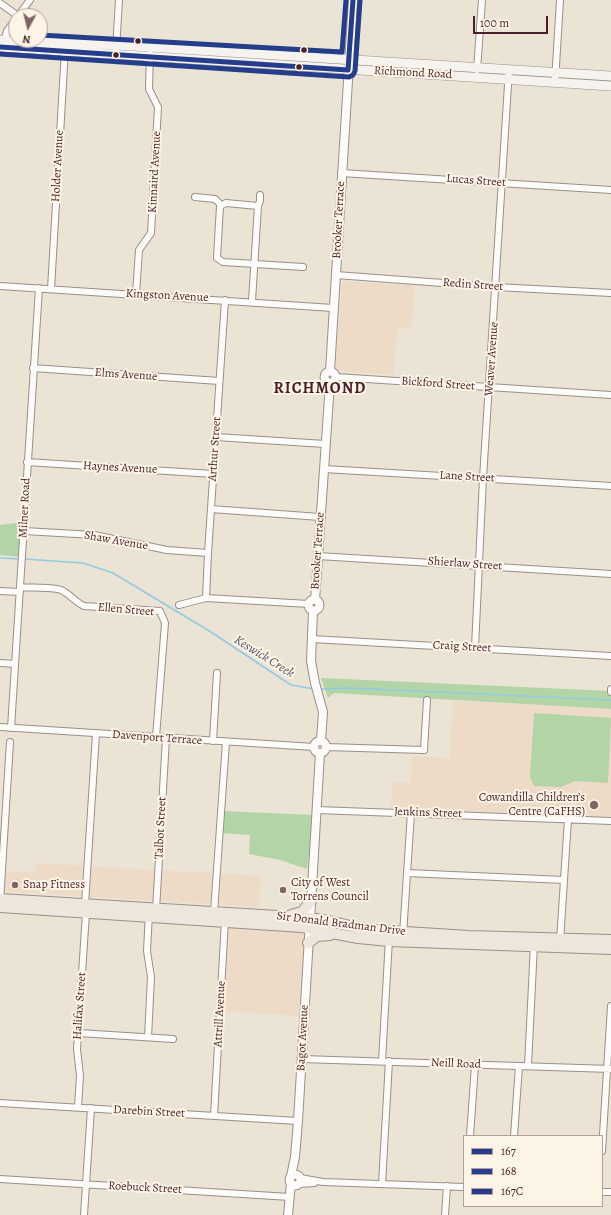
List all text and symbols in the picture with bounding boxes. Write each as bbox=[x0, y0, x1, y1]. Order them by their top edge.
north arrow bbox=[8, 8, 48, 48]
scale bar bbox=[475, 8, 550, 34]
text: 100 m bbox=[480, 15, 509, 31]
text: N bbox=[22, 31, 31, 47]
unlabelled marker bbox=[133, 36, 143, 46]
unlabelled marker bbox=[299, 45, 309, 55]
unlabelled marker bbox=[111, 50, 121, 60]
unlabelled marker bbox=[294, 62, 304, 72]
street label: Richmond Road bbox=[373, 64, 453, 82]
street label: Holder Avenue bbox=[49, 130, 67, 202]
street label: Kinnaird Avenue bbox=[146, 131, 164, 213]
street label: Lucas Street bbox=[446, 172, 506, 190]
street label: Brooker Terrace bbox=[330, 181, 348, 259]
street label: Redin Street bbox=[442, 276, 504, 294]
street label: Kingston Avenue bbox=[125, 287, 209, 305]
street label: Weaver Avenue bbox=[482, 321, 502, 397]
street label: Elms Avenue bbox=[94, 366, 158, 384]
street label: Bickford Street bbox=[401, 374, 475, 394]
district label: RICHMOND bbox=[274, 379, 366, 399]
street label: Arthur Street bbox=[206, 416, 224, 482]
street label: Haynes Avenue bbox=[82, 459, 158, 477]
street label: Lane Street bbox=[439, 468, 495, 486]
street label: Milner Road bbox=[16, 478, 34, 538]
street label: Brooker Terrace bbox=[308, 512, 328, 590]
street label: Shaw Avenue bbox=[83, 528, 149, 554]
street label: Shierlaw Street bbox=[427, 554, 503, 574]
street label: Ellen Street bbox=[97, 600, 155, 620]
water label: Keswick Creek bbox=[231, 632, 297, 682]
street label: Craig Street bbox=[432, 638, 492, 656]
street label: Davenport Terrace bbox=[111, 728, 203, 748]
place label: Cowandilla Children’s Centre (CaFHS) bbox=[479, 791, 585, 819]
street label: Talbot Street bbox=[152, 796, 170, 860]
marker: Cowandilla Children’s Centre (CaFHS) bbox=[588, 799, 600, 811]
street label: Jenkins Street bbox=[394, 805, 462, 821]
place label: City of West Torrens Council bbox=[291, 876, 369, 904]
place label: Snap Fitness bbox=[23, 878, 85, 892]
marker: Snap Fitness bbox=[10, 880, 20, 890]
marker: City of West Torrens Council bbox=[278, 885, 288, 895]
street label: Sir Donald Bradman Drive bbox=[276, 909, 406, 939]
street label: Halifax Street bbox=[70, 972, 90, 1040]
street label: Attrill Avenue bbox=[211, 980, 229, 1048]
street label: Bagot Avenue bbox=[294, 1004, 312, 1072]
street label: Neill Road bbox=[431, 1056, 481, 1072]
street label: Darebin Street bbox=[113, 1103, 185, 1121]
legend bbox=[463, 1135, 603, 1207]
text: 167 bbox=[501, 1143, 516, 1159]
text: 168 bbox=[501, 1163, 516, 1179]
street label: Roebuck Street bbox=[108, 1179, 182, 1197]
text: 167C bbox=[501, 1183, 523, 1199]

